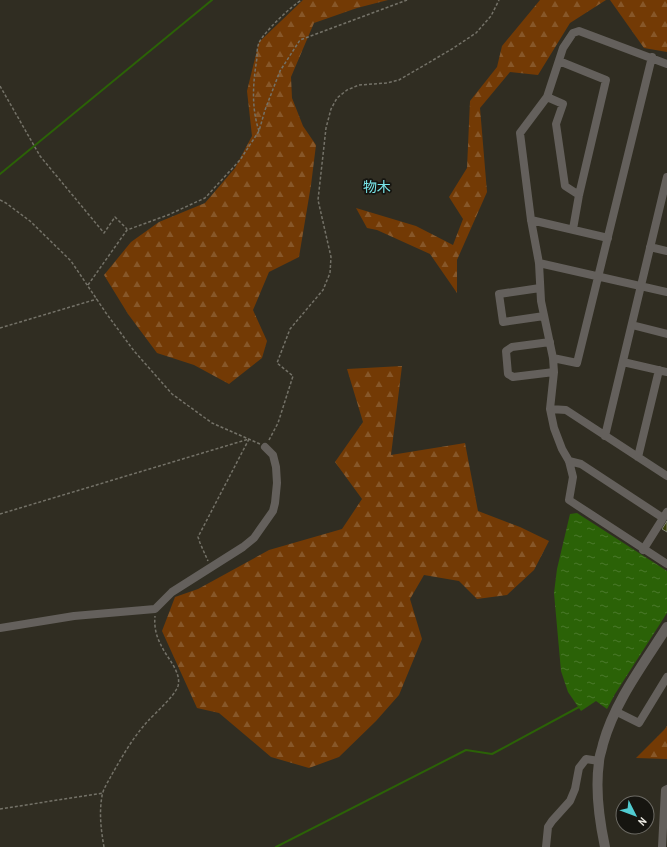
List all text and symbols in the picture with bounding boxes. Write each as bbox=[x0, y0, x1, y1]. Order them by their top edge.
district label: 物木 bbox=[363, 178, 391, 196]
north arrow bbox=[615, 795, 655, 835]
text: N bbox=[635, 815, 650, 829]

